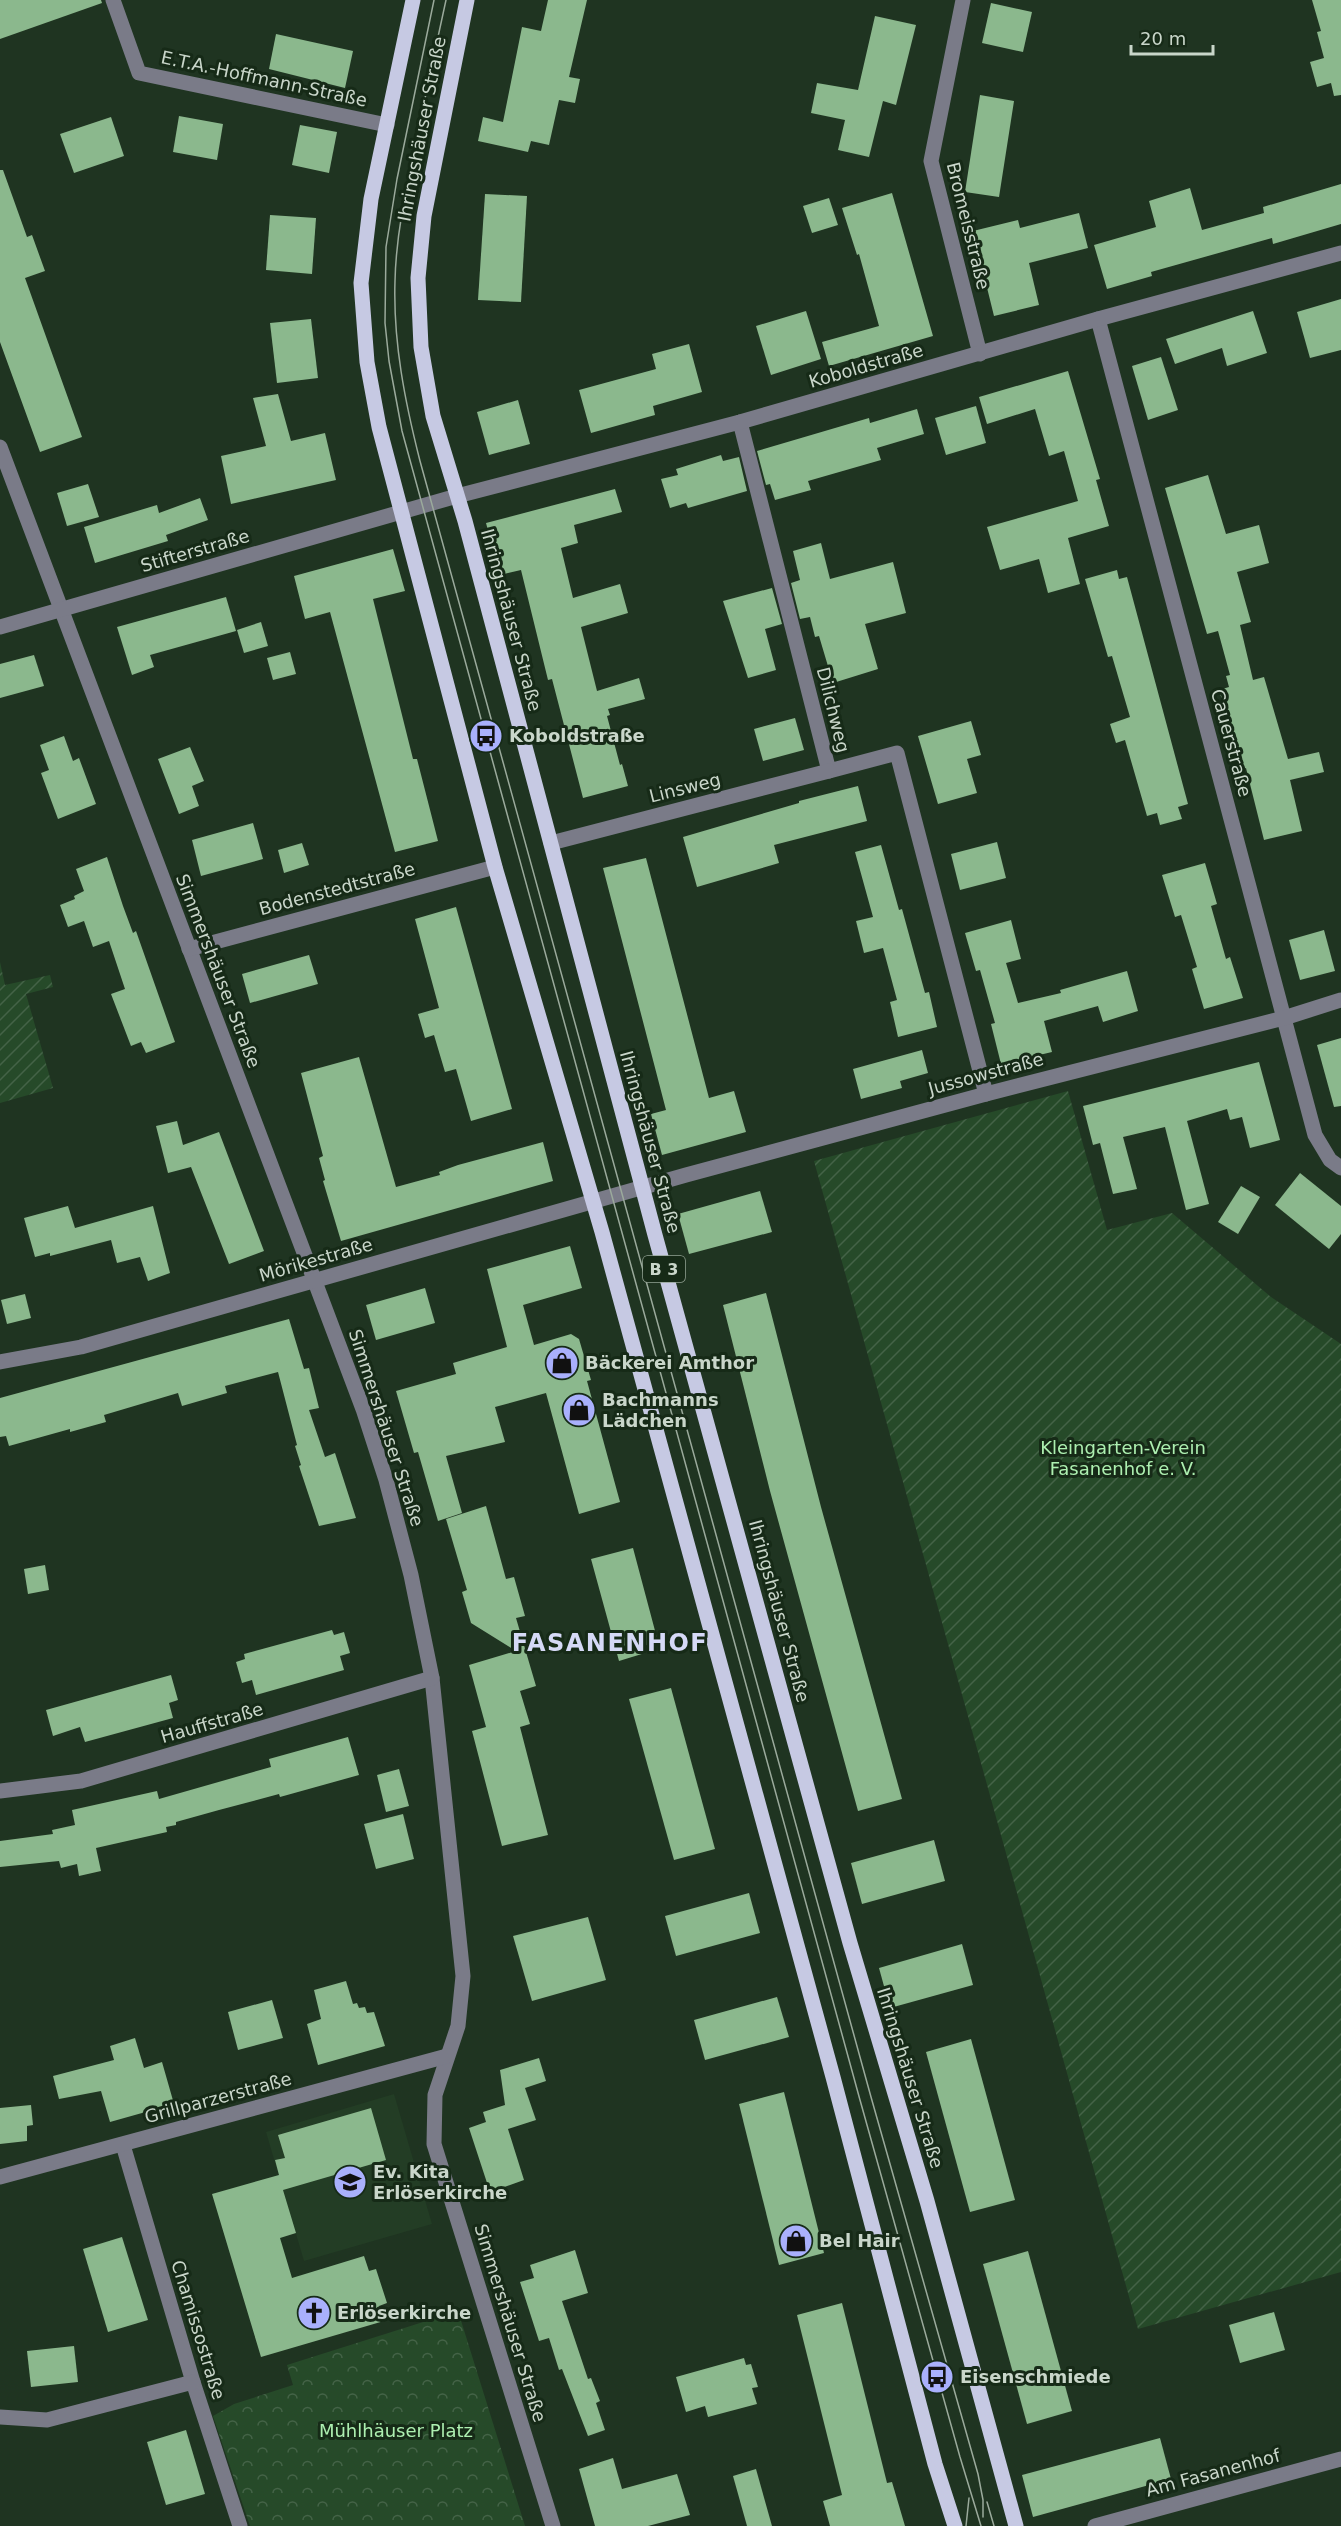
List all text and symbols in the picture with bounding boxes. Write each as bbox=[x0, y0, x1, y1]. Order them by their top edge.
scale bar bbox=[1131, 18, 1214, 56]
text: 20 m bbox=[1140, 28, 1186, 49]
street label: Ihringshäuser Straße bbox=[393, 35, 450, 223]
street label: E.T.A.-Hoffmann-Straße bbox=[159, 46, 369, 111]
street label: Bromeisstraße bbox=[942, 160, 994, 292]
street label: Koboldstraße bbox=[806, 339, 926, 392]
street label: Stifterstraße bbox=[138, 525, 252, 576]
street label: Ihringshäuser Straße bbox=[477, 526, 546, 713]
street label: Dilichweg bbox=[813, 665, 854, 755]
street label: Cauerstraße bbox=[1207, 687, 1256, 799]
bus stop icon: Koboldstraße bbox=[468, 718, 504, 754]
place label: Koboldstraße bbox=[509, 725, 645, 746]
street label: Linsweg bbox=[647, 768, 723, 807]
street label: Bodenstedtstraße bbox=[257, 858, 417, 919]
street label: Simmershäuser Straße bbox=[172, 871, 265, 1071]
street label: Ihringshäuser Straße bbox=[616, 1048, 685, 1235]
street label: Jussowstraße bbox=[925, 1048, 1046, 1099]
street label: Mörikestraße bbox=[257, 1233, 375, 1286]
road number: B 3 bbox=[643, 1256, 685, 1282]
street label: Simmershäuser Straße bbox=[345, 1327, 428, 1529]
shop icon: Bäckerei Amthor bbox=[544, 1345, 580, 1381]
place label: Bäckerei Amthor bbox=[585, 1352, 754, 1373]
place label: Bachmanns Lädchen bbox=[602, 1389, 719, 1431]
shop icon: Bachmanns Lädchen bbox=[561, 1392, 597, 1428]
park label: Kleingarten-Verein Fasanenhof e. V. bbox=[1040, 1437, 1206, 1479]
street label: Ihringshäuser Straße bbox=[745, 1517, 814, 1704]
district label: FASANENHOF bbox=[512, 1629, 708, 1657]
street label: Hauffstraße bbox=[158, 1698, 266, 1747]
street label: Ihringshäuser Straße bbox=[873, 1985, 948, 2171]
street label: Grillparzerstraße bbox=[142, 2068, 294, 2127]
place label: Ev. Kita Erlöserkirche bbox=[373, 2161, 507, 2203]
school or university icon: Ev. Kita Erlöserkirche bbox=[332, 2164, 368, 2200]
street label: Simmershäuser Straße bbox=[470, 2221, 551, 2424]
shop icon: Bel Hair bbox=[778, 2223, 814, 2259]
place label: Bel Hair bbox=[819, 2230, 900, 2251]
street label: Chamissostraße bbox=[167, 2258, 230, 2402]
church icon: Erlöserkirche bbox=[296, 2295, 332, 2331]
place label: Erlöserkirche bbox=[337, 2302, 471, 2323]
bus stop icon: Eisenschmiede bbox=[919, 2359, 955, 2395]
place label: Eisenschmiede bbox=[960, 2366, 1111, 2387]
park label: Mühlhäuser Platz bbox=[319, 2420, 473, 2441]
street label: Am Fasanenhof bbox=[1143, 2444, 1283, 2501]

